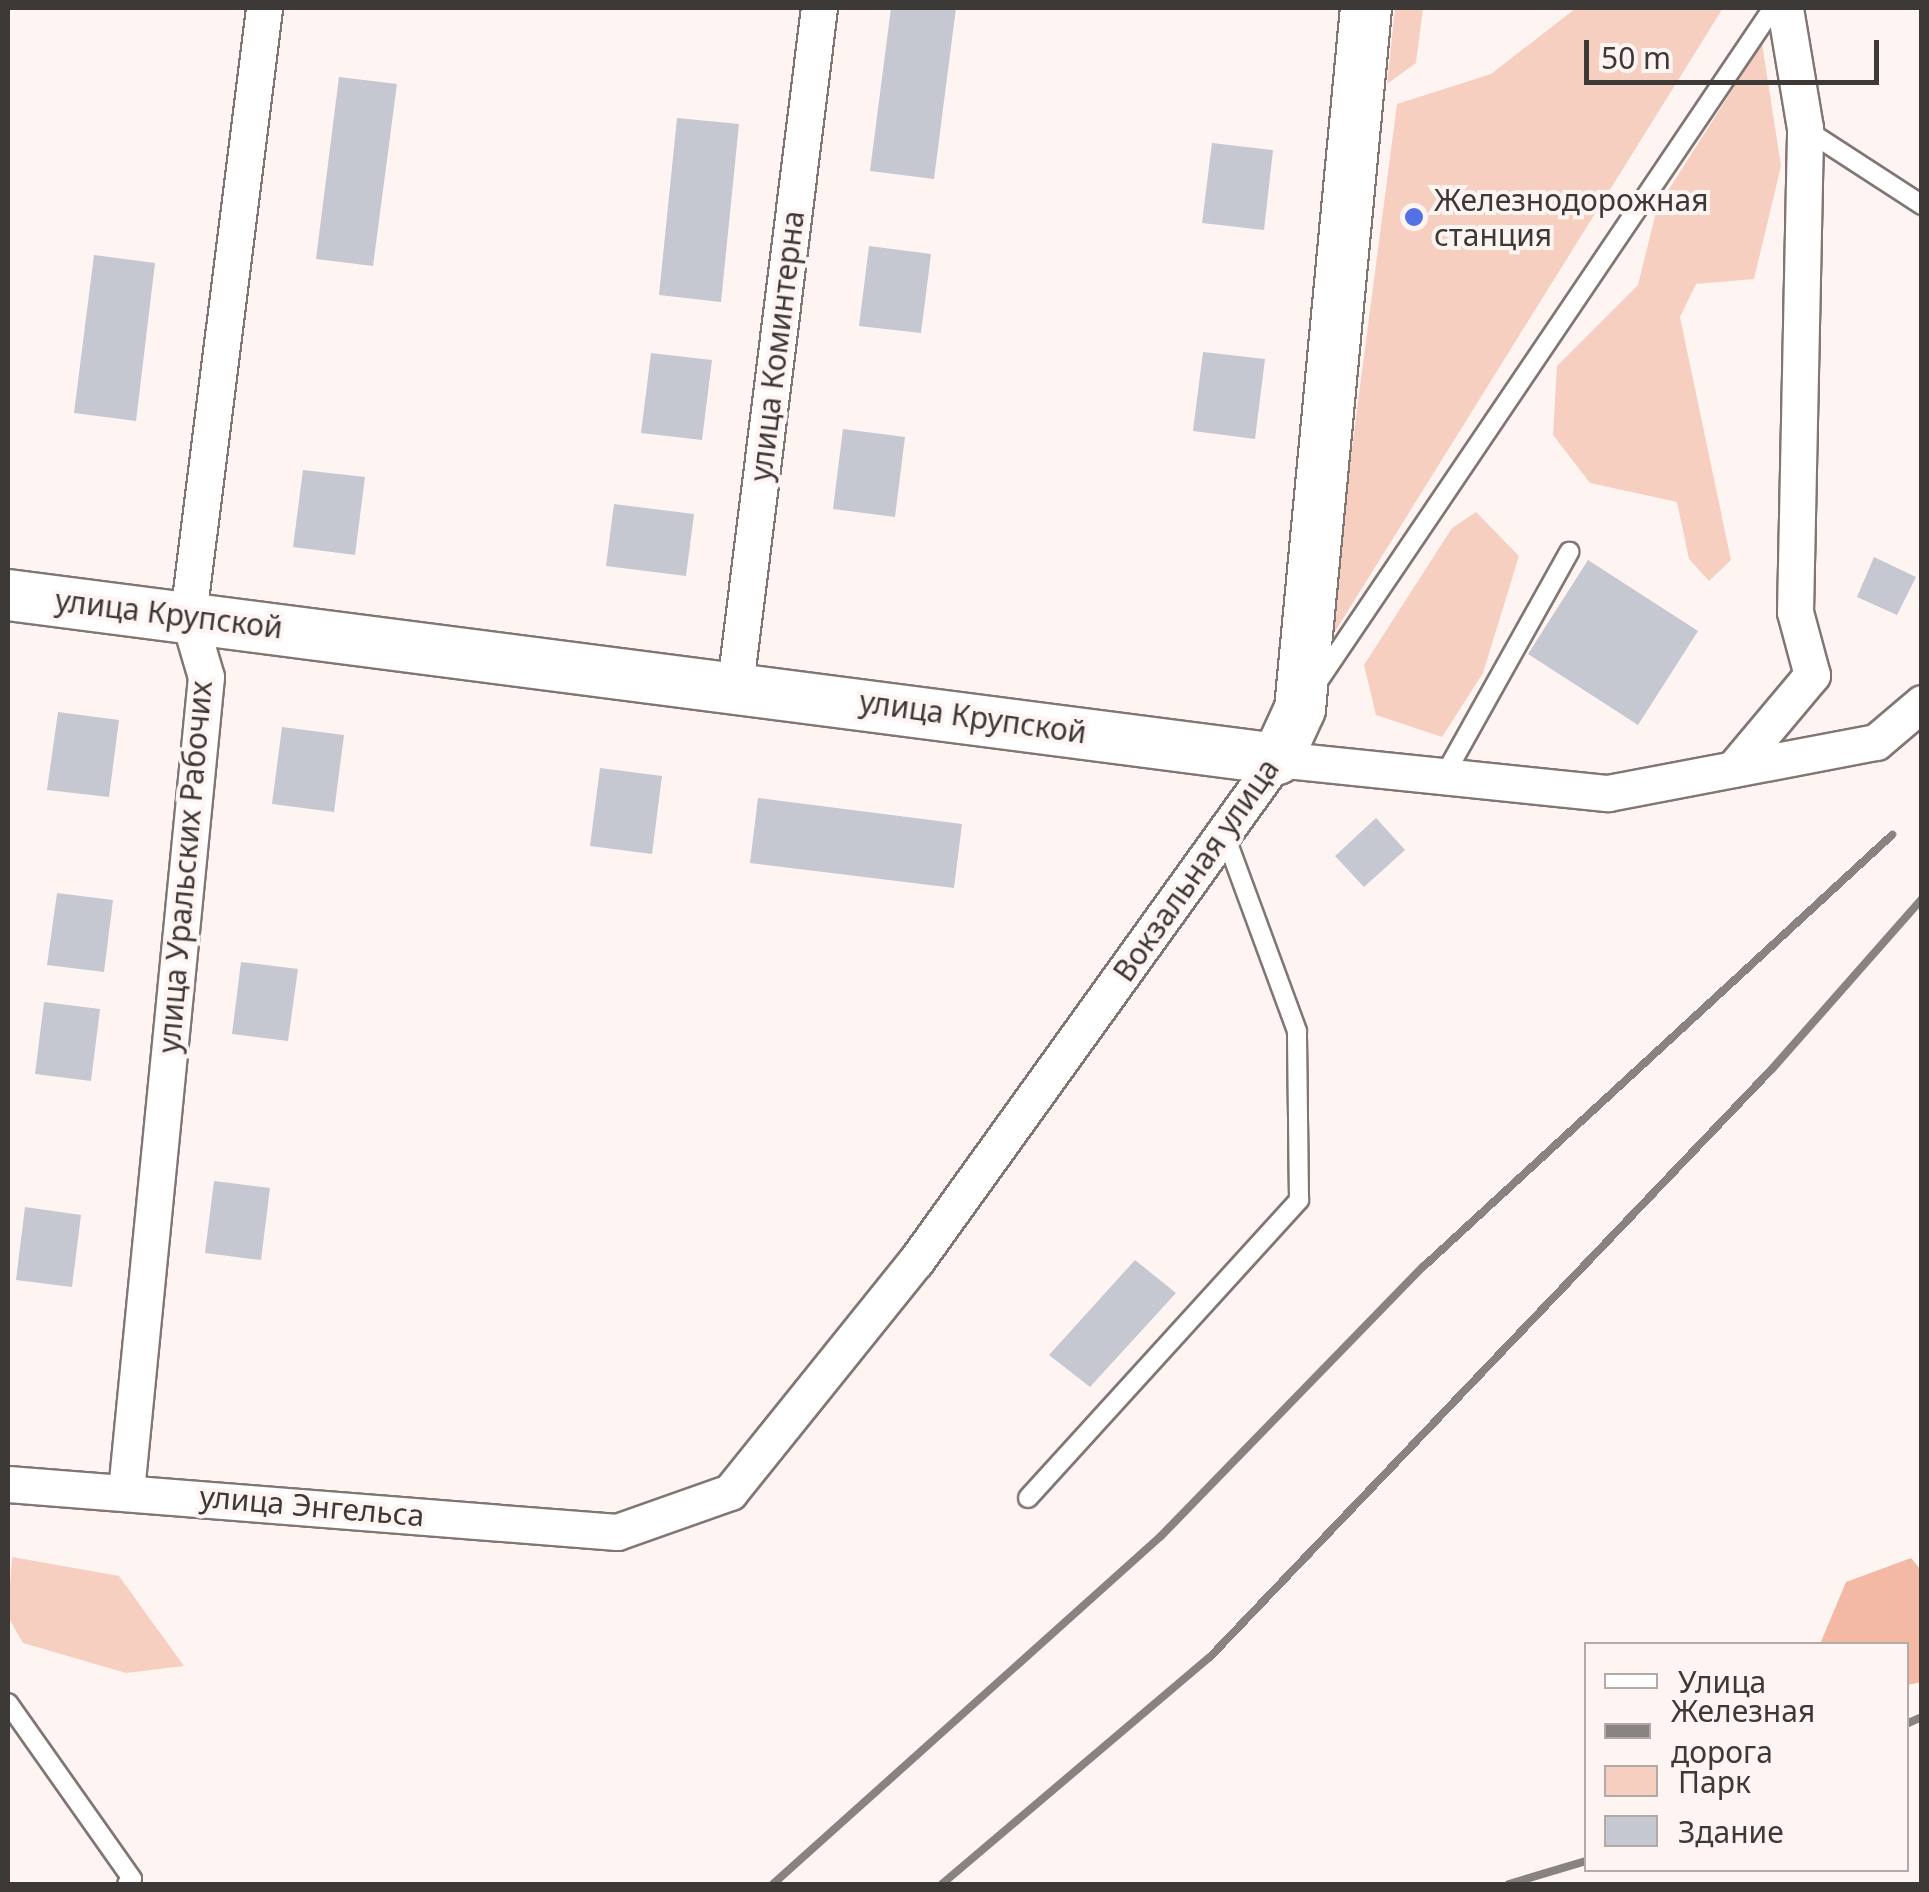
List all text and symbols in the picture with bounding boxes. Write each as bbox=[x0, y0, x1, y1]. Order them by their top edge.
scale bar bbox=[1589, 20, 1884, 82]
text: 50 m bbox=[1601, 37, 1671, 78]
place label: Железнодорожная станция bbox=[1434, 182, 1708, 252]
marker: Железнодорожная станция bbox=[1403, 206, 1425, 228]
street label: улица Коминтерна bbox=[743, 209, 811, 483]
street label: улица Крупской bbox=[53, 582, 285, 646]
street label: улица Уральских Рабочих bbox=[151, 679, 219, 1055]
street label: улица Крупской bbox=[857, 683, 1089, 751]
street label: Вокзальная улица bbox=[1106, 752, 1286, 988]
street label: улица Энгельса bbox=[198, 1478, 426, 1534]
legend bbox=[1584, 1642, 1909, 1872]
text: Улица bbox=[1678, 1661, 1766, 1702]
text: Железная дорога bbox=[1671, 1690, 1815, 1772]
text: Парк bbox=[1678, 1761, 1751, 1802]
text: Здание bbox=[1678, 1811, 1784, 1852]

